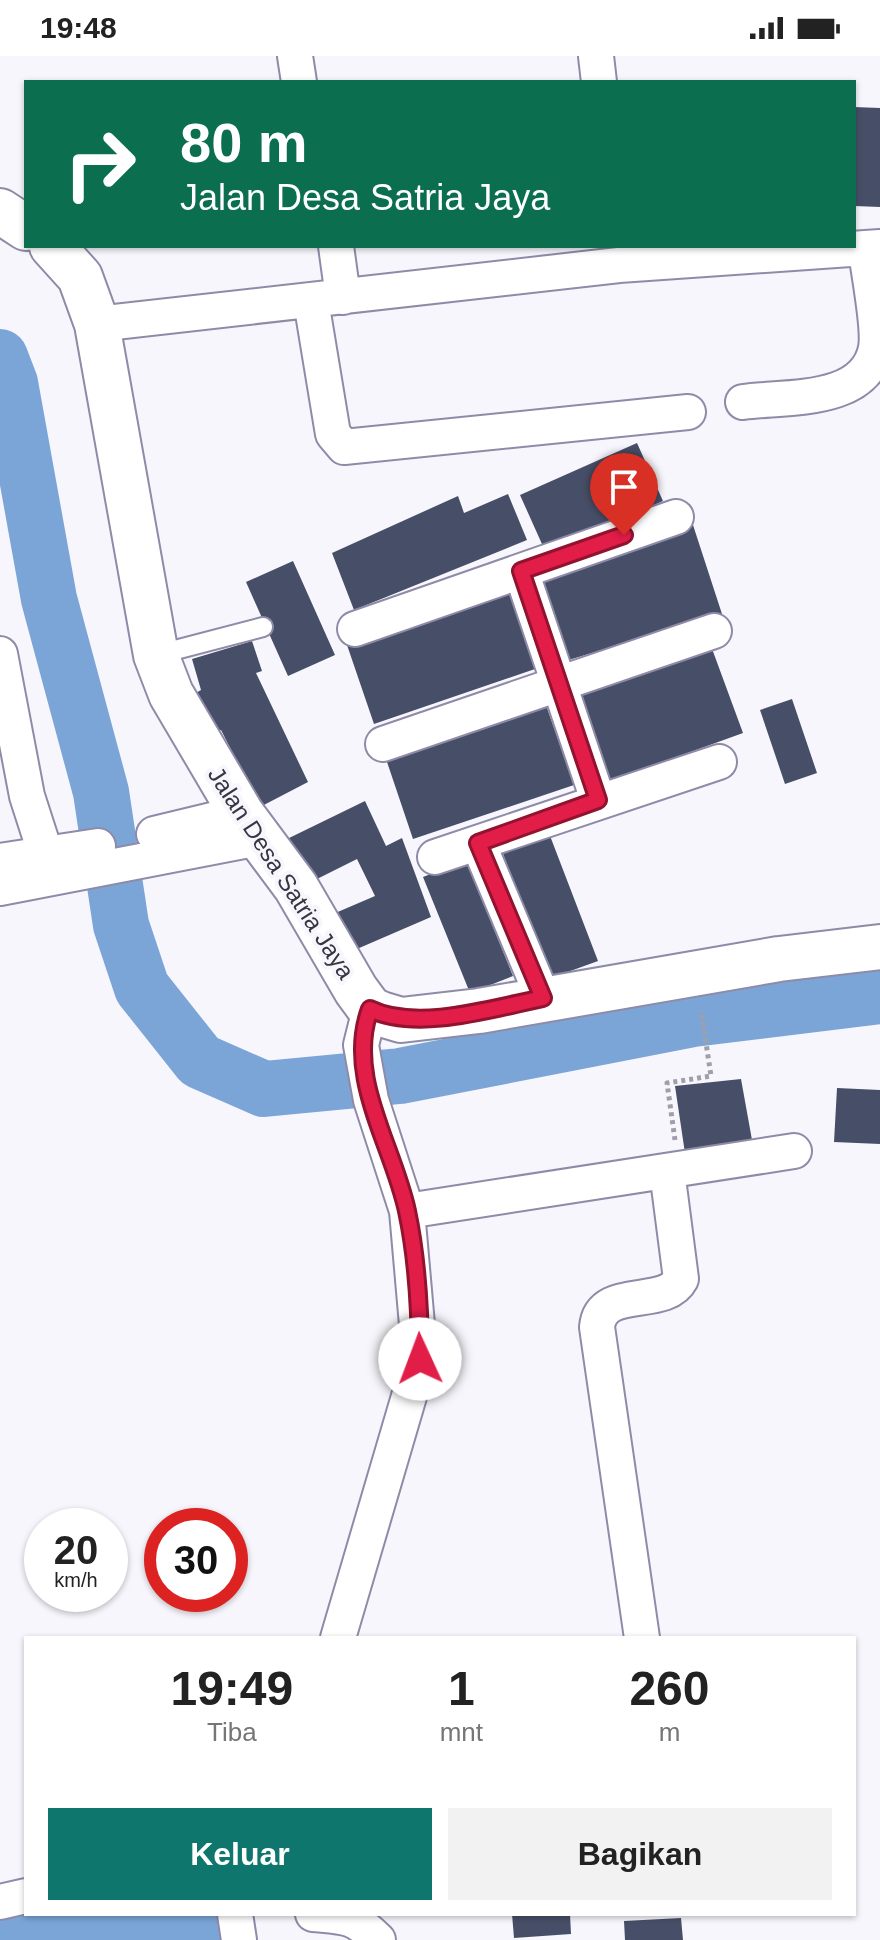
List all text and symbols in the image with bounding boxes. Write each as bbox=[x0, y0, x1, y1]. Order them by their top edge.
text: 19:48 bbox=[40, 11, 117, 44]
text: 80 m bbox=[180, 111, 308, 174]
icon: right bbox=[48, 112, 152, 216]
text: Jalan Desa Satria Jaya bbox=[180, 177, 550, 218]
pin bbox=[590, 453, 658, 535]
icon: arrive bbox=[602, 465, 646, 509]
street label: Jalan Desa Satria Jaya bbox=[203, 762, 360, 984]
position arrow bbox=[378, 1317, 462, 1401]
speed limit sign: 30 bbox=[144, 1508, 248, 1612]
text: 20 bbox=[54, 1528, 98, 1572]
text: km/h bbox=[54, 1569, 98, 1591]
text: 19:49 bbox=[170, 1662, 293, 1715]
text: 1 bbox=[448, 1662, 475, 1715]
text: 260 bbox=[629, 1662, 710, 1715]
text: Tiba bbox=[207, 1717, 257, 1747]
text: mnt bbox=[440, 1717, 483, 1747]
text: m bbox=[659, 1717, 680, 1747]
button: Keluar bbox=[48, 1808, 432, 1900]
button: Bagikan bbox=[448, 1808, 832, 1900]

